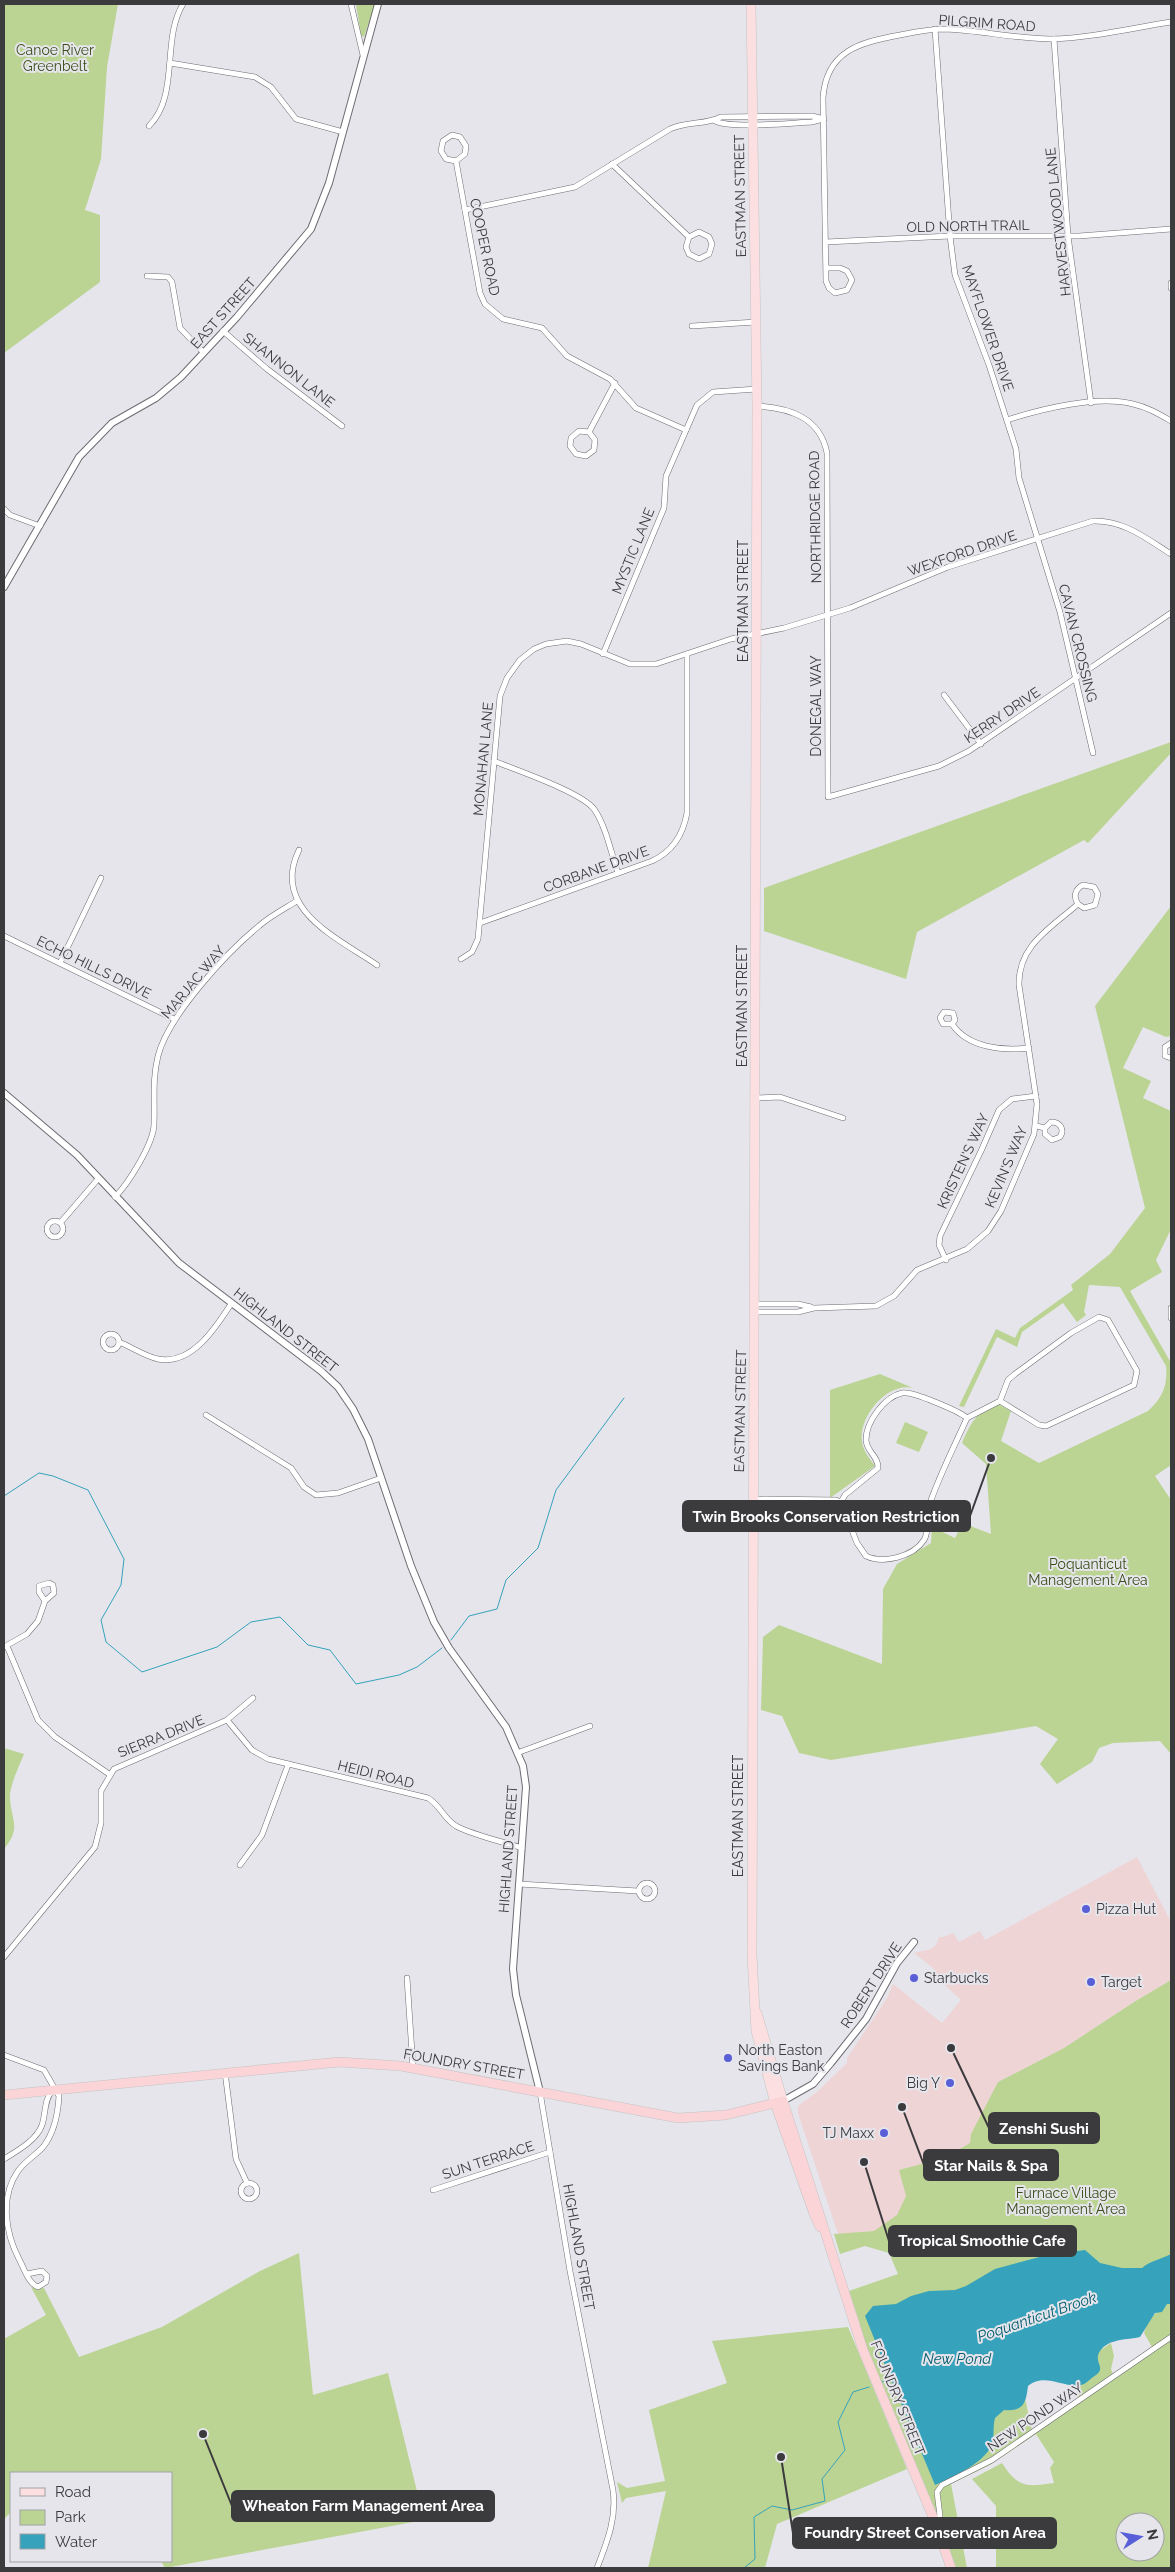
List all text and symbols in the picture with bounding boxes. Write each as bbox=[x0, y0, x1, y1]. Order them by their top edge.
street label: PILGRIM ROAD bbox=[938, 12, 1036, 34]
park label: Canoe River Greenbelt bbox=[16, 42, 94, 74]
street label: EASTMAN STREET bbox=[731, 134, 749, 257]
street label: HARVESTWOOD LANE bbox=[1042, 147, 1074, 297]
street label: COOPER ROAD bbox=[467, 197, 503, 297]
street label: OLD NORTH TRAIL bbox=[906, 217, 1030, 235]
street label: MAYFLOWER DRIVE bbox=[959, 263, 1017, 393]
street label: EAST STREET bbox=[187, 274, 259, 352]
street label: SHANNON LANE bbox=[240, 329, 338, 411]
street label: NORTHRIDGE ROAD bbox=[806, 450, 824, 584]
street label: MYSTIC LANE bbox=[608, 506, 658, 596]
street label: WEXFORD DRIVE bbox=[906, 527, 1018, 579]
street label: EASTMAN STREET bbox=[735, 539, 751, 662]
street label: CAVAN CROSSING bbox=[1056, 582, 1100, 704]
street label: DONEGAL WAY bbox=[808, 655, 824, 757]
street label: KERRY DRIVE bbox=[961, 684, 1043, 746]
street label: MONAHAN LANE bbox=[470, 701, 496, 817]
street label: CORBANE DRIVE bbox=[541, 842, 651, 896]
street label: ECHO HILLS DRIVE bbox=[34, 932, 154, 1002]
street label: MARJAC WAY bbox=[158, 942, 228, 1022]
street label: EASTMAN STREET bbox=[734, 944, 750, 1067]
street label: KRISTEN'S WAY bbox=[934, 1111, 992, 1211]
street label: KEVIN'S WAY bbox=[982, 1124, 1030, 1210]
street label: HIGHLAND STREET bbox=[231, 1284, 342, 1376]
street label: EASTMAN STREET bbox=[731, 1349, 749, 1472]
callout: Twin Brooks Conservation Restriction bbox=[683, 1501, 970, 1531]
text: Twin Brooks Conservation Restriction bbox=[692, 1508, 960, 1526]
park label: Poquanticut Management Area bbox=[1028, 1556, 1148, 1588]
street label: SIERRA DRIVE bbox=[115, 1711, 207, 1761]
street label: EASTMAN STREET bbox=[730, 1754, 746, 1877]
street label: HEIDI ROAD bbox=[336, 1757, 416, 1791]
street label: HIGHLAND STREET bbox=[496, 1784, 520, 1913]
place label: Pizza Hut bbox=[1096, 1901, 1156, 1917]
marker: Pizza Hut bbox=[1080, 1903, 1092, 1915]
street label: ROBERT DRIVE bbox=[837, 1939, 905, 2031]
place label: Starbucks bbox=[924, 1970, 989, 1986]
marker: Starbucks bbox=[908, 1972, 920, 1984]
place label: Target bbox=[1101, 1974, 1142, 1990]
marker: Target bbox=[1085, 1976, 1097, 1988]
place label: North Easton Savings Bank bbox=[738, 2042, 825, 2074]
street label: FOUNDRY STREET bbox=[402, 2045, 526, 2083]
marker: North Easton Savings Bank bbox=[722, 2052, 734, 2064]
place label: Big Y bbox=[907, 2075, 940, 2091]
marker: Big Y bbox=[944, 2077, 956, 2089]
callout: Zenshi Sushi bbox=[989, 2113, 1099, 2143]
text: Zenshi Sushi bbox=[999, 2120, 1089, 2138]
place label: TJ Maxx bbox=[823, 2125, 874, 2141]
marker: TJ Maxx bbox=[878, 2127, 890, 2139]
street label: SUN TERRACE bbox=[440, 2138, 536, 2182]
callout: Star Nails & Spa bbox=[924, 2150, 1058, 2180]
text: Star Nails & Spa bbox=[934, 2157, 1048, 2175]
street label: HIGHLAND STREET bbox=[560, 2183, 598, 2312]
park label: Furnace Village Management Area bbox=[1006, 2185, 1126, 2217]
callout: Tropical Smoothie Cafe bbox=[889, 2226, 1076, 2256]
text: Tropical Smoothie Cafe bbox=[898, 2232, 1066, 2250]
water label: Poquanticut Brook bbox=[975, 2288, 1099, 2346]
street label: FOUNDRY STREET bbox=[868, 2338, 929, 2458]
water label: New Pond bbox=[923, 2350, 992, 2368]
street label: NEW POND WAY bbox=[984, 2379, 1086, 2455]
legend bbox=[10, 2472, 172, 2562]
text: Road bbox=[55, 2483, 91, 2501]
callout: Wheaton Farm Management Area bbox=[232, 2491, 494, 2521]
text: Wheaton Farm Management Area bbox=[242, 2497, 484, 2515]
text: Park bbox=[55, 2508, 86, 2526]
north arrow bbox=[1115, 2512, 1165, 2562]
callout: Foundry Street Conservation Area bbox=[793, 2518, 1056, 2548]
text: Foundry Street Conservation Area bbox=[804, 2524, 1046, 2542]
text: N bbox=[1144, 2528, 1162, 2541]
text: Water bbox=[55, 2533, 98, 2551]

